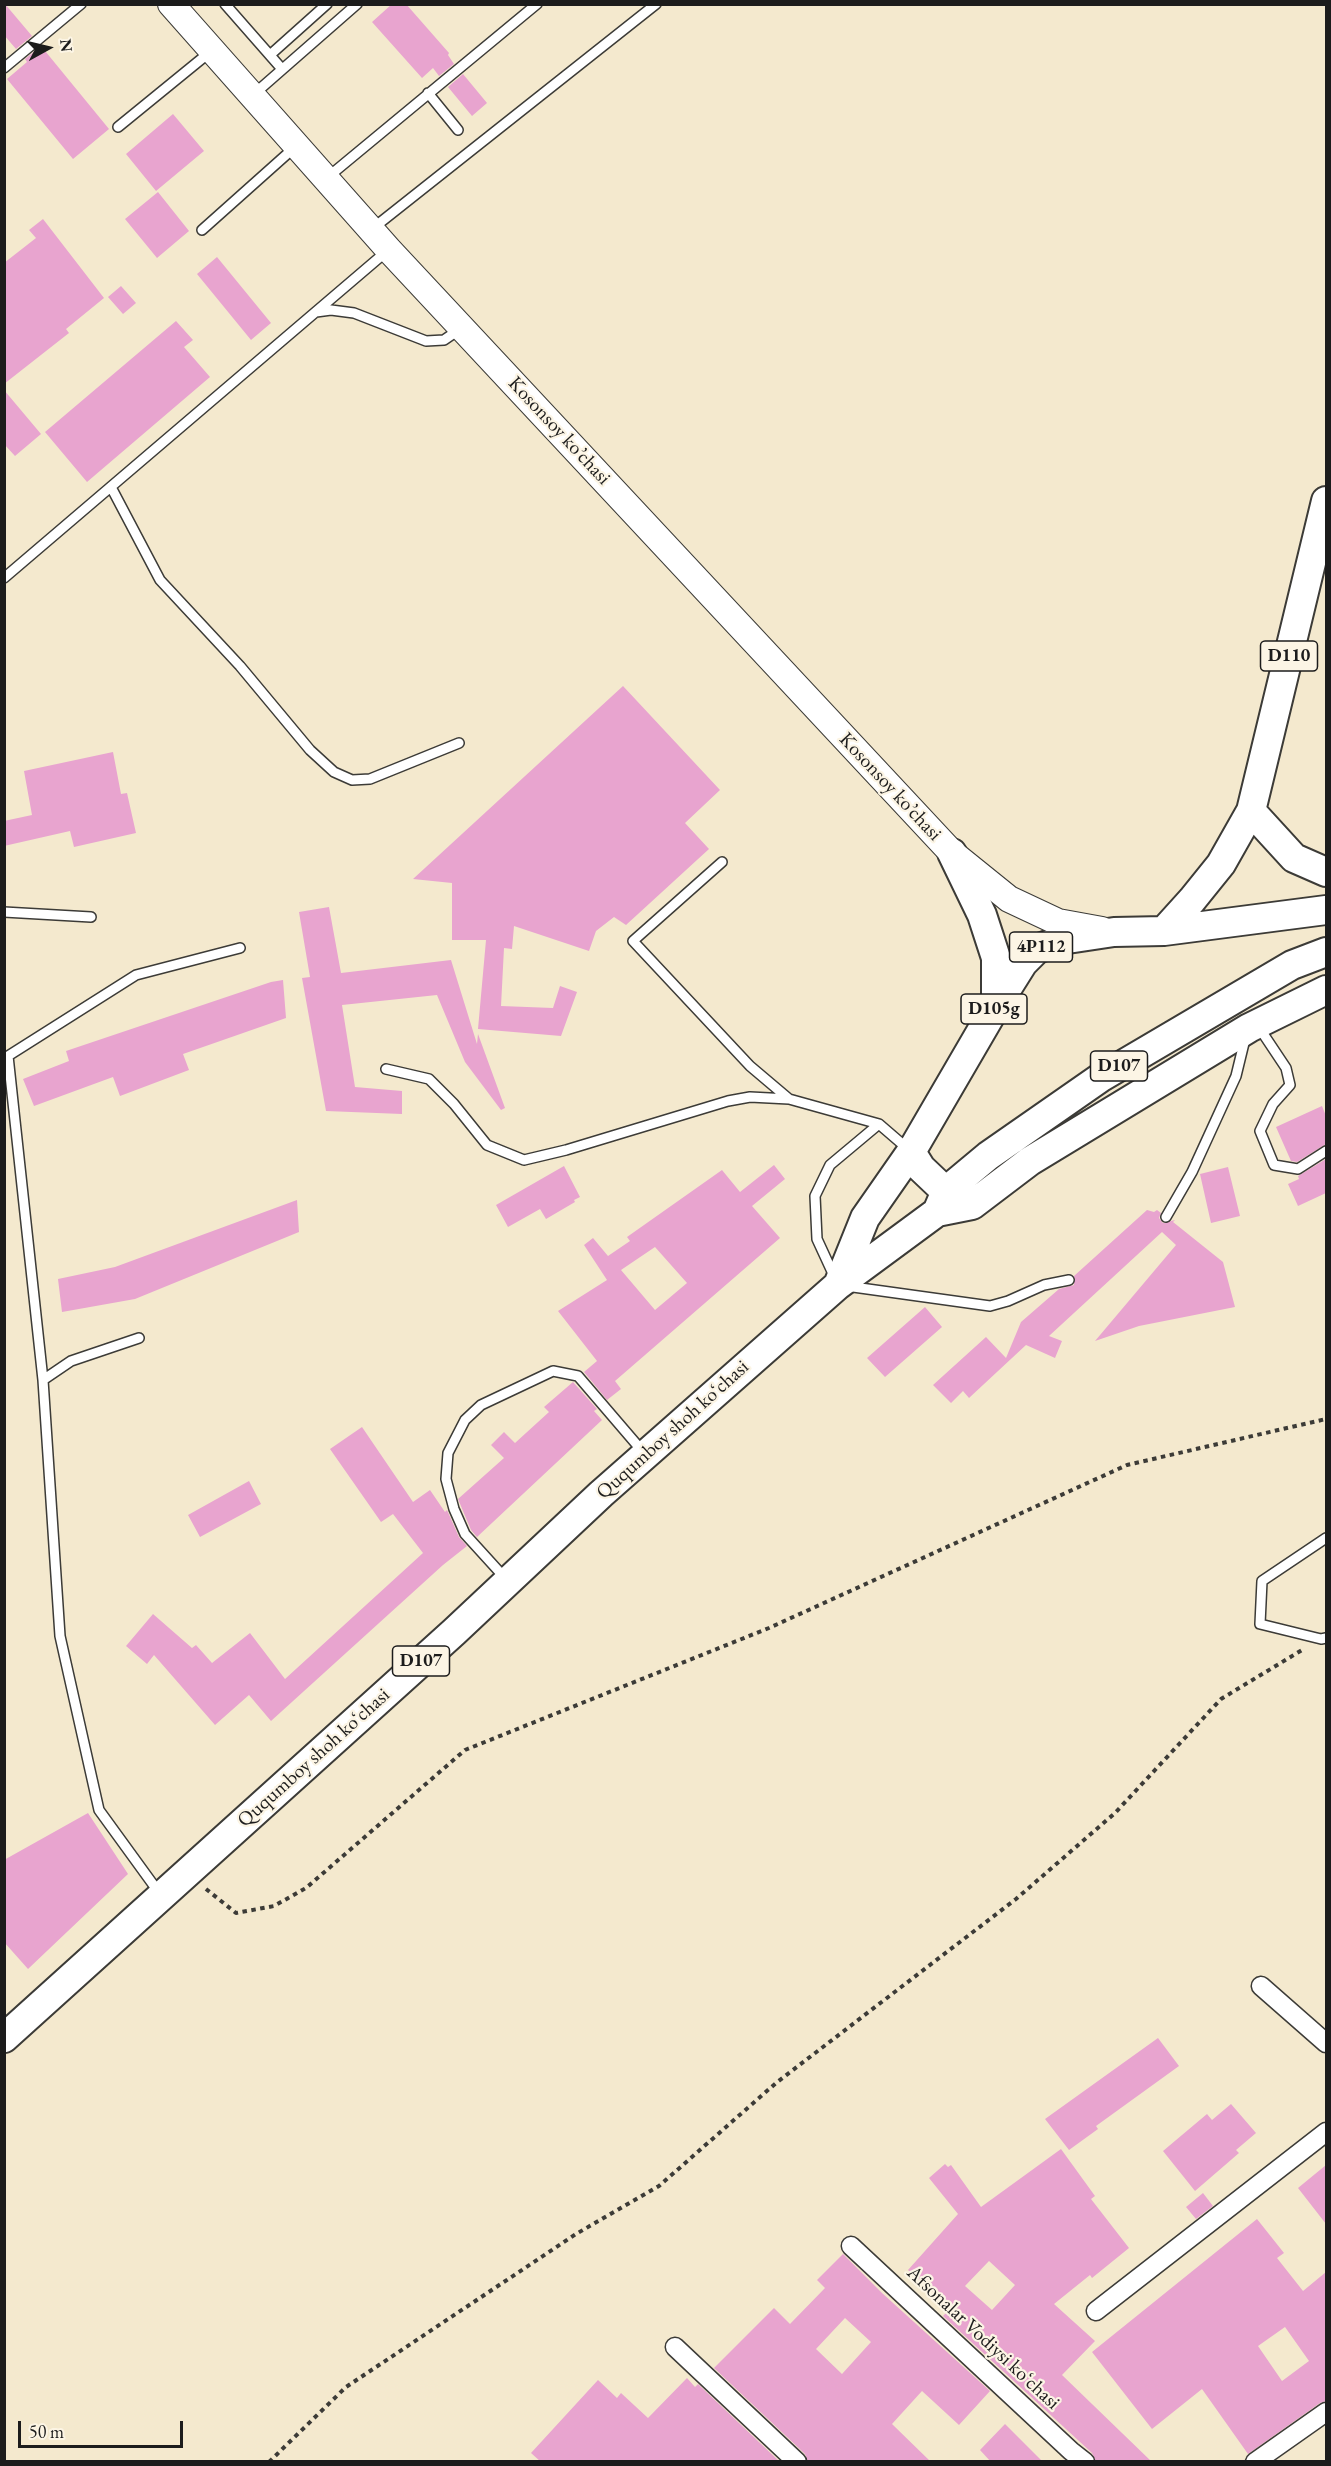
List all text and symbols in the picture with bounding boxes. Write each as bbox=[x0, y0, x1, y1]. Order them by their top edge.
north arrow bbox=[18, 18, 78, 78]
text: N bbox=[55, 38, 78, 53]
street label: Kosonsoy ko’chasi bbox=[503, 372, 615, 490]
road number: D110 bbox=[1260, 641, 1318, 671]
street label: Kosonsoy ko’chasi bbox=[834, 728, 946, 846]
road number: 4P112 bbox=[1010, 932, 1072, 962]
road number: D105g bbox=[961, 994, 1027, 1024]
road number: D107 bbox=[1090, 1051, 1148, 1081]
street label: Ququmboy shoh koʻchasi bbox=[592, 1355, 754, 1505]
road number: D107 bbox=[392, 1646, 450, 1676]
street label: Ququmboy shoh koʻchasi bbox=[233, 1683, 395, 1833]
street label: Afsonalar Vodiysi koʻchasi bbox=[902, 2261, 1064, 2415]
scale bar bbox=[21, 2409, 186, 2447]
text: 50 m bbox=[29, 2420, 64, 2443]

